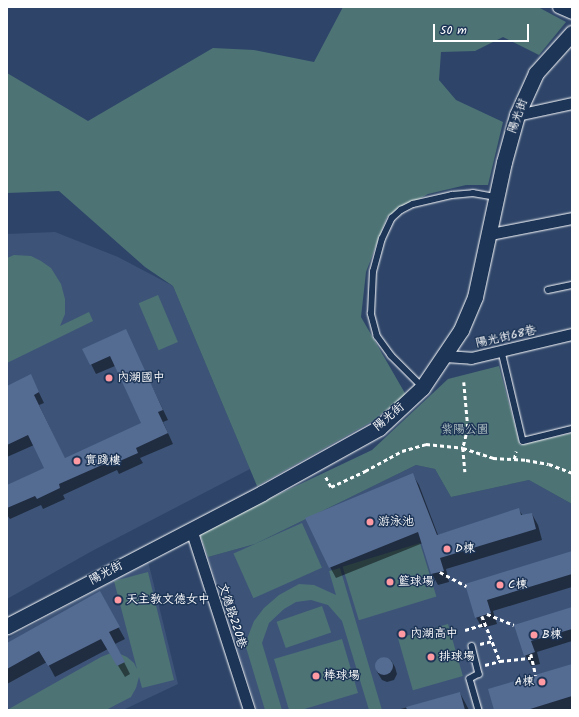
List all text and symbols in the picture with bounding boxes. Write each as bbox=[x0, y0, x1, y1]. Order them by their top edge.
scale bar bbox=[435, 16, 531, 42]
text: 50 m bbox=[440, 21, 467, 40]
street label: 陽光街 bbox=[505, 97, 531, 135]
street label: 陽光街68巷 bbox=[474, 323, 538, 351]
place label: 內湖國中 bbox=[117, 371, 165, 385]
marker: 內湖國中 bbox=[104, 373, 114, 383]
street label: 陽光街 bbox=[371, 400, 407, 434]
park label: 紫陽公園 bbox=[441, 423, 489, 437]
place label: 實踐樓 bbox=[85, 454, 121, 468]
marker: 實踐樓 bbox=[72, 456, 82, 466]
place label: 游泳池 bbox=[378, 515, 414, 529]
marker: 游泳池 bbox=[365, 517, 375, 527]
place label: D棟 bbox=[455, 542, 475, 556]
marker: D棟 bbox=[442, 544, 452, 554]
street label: 陽光街 bbox=[87, 558, 125, 588]
place label: 籃球場 bbox=[398, 575, 434, 589]
marker: 籃球場 bbox=[385, 577, 395, 587]
place label: C棟 bbox=[508, 578, 527, 592]
marker: C棟 bbox=[495, 580, 505, 590]
street label: 文德路220巷 bbox=[215, 581, 249, 651]
place label: 天主教文德女中 bbox=[126, 593, 210, 607]
marker: 天主教文德女中 bbox=[113, 595, 123, 605]
place label: 內湖高中 bbox=[410, 627, 458, 641]
place label: B棟 bbox=[542, 628, 562, 642]
marker: 內湖高中 bbox=[397, 629, 407, 639]
marker: B棟 bbox=[529, 630, 539, 640]
place label: 排球場 bbox=[439, 650, 475, 664]
marker: 排球場 bbox=[426, 652, 436, 662]
place label: 棒球場 bbox=[324, 669, 360, 683]
marker: 棒球場 bbox=[311, 671, 321, 681]
place label: A棟 bbox=[515, 675, 534, 689]
marker: A棟 bbox=[537, 677, 547, 687]

